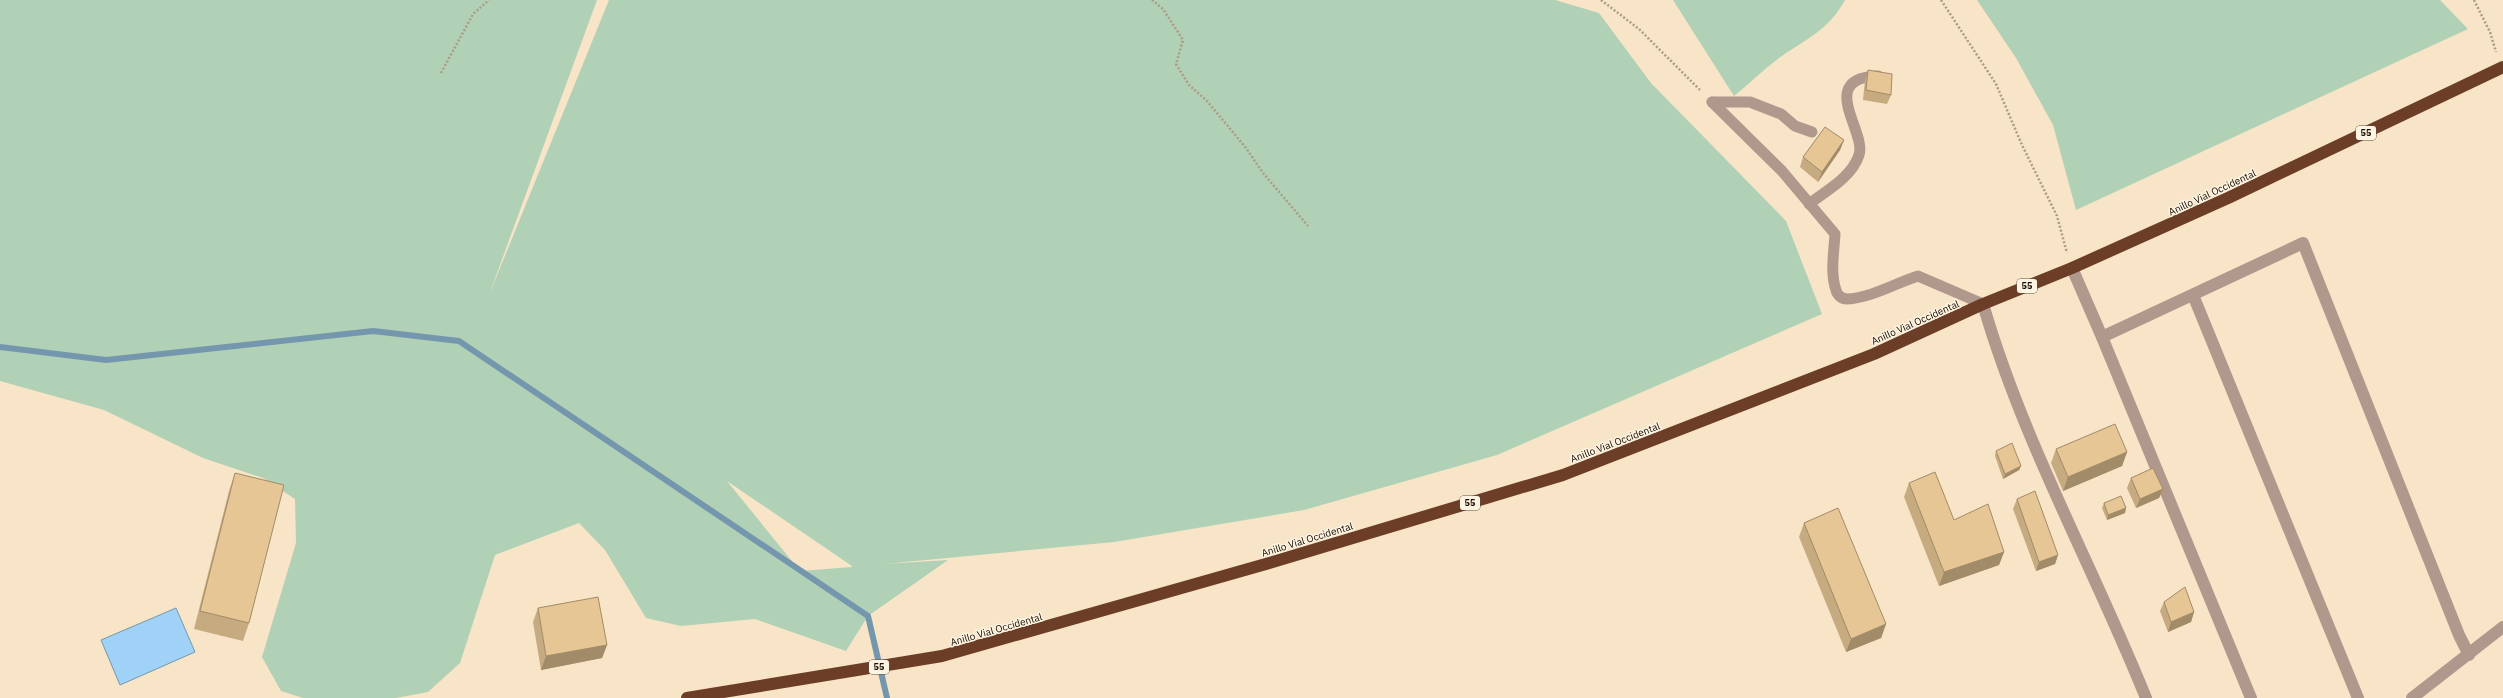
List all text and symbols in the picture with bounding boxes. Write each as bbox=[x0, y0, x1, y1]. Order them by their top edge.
road number: 55 bbox=[2356, 126, 2376, 140]
street label: Anillo Vial Occidental bbox=[2166, 166, 2258, 218]
road number: 55 bbox=[2017, 279, 2037, 293]
street label: Anillo Vial Occidental bbox=[1869, 297, 1962, 348]
street label: Anillo Vial Occidental bbox=[1568, 419, 1662, 466]
road number: 55 bbox=[1460, 496, 1480, 510]
street label: Anillo Vial Occidental bbox=[1260, 519, 1355, 560]
street label: Anillo Vial Occidental bbox=[949, 610, 1044, 649]
road number: 55 bbox=[869, 660, 889, 674]

